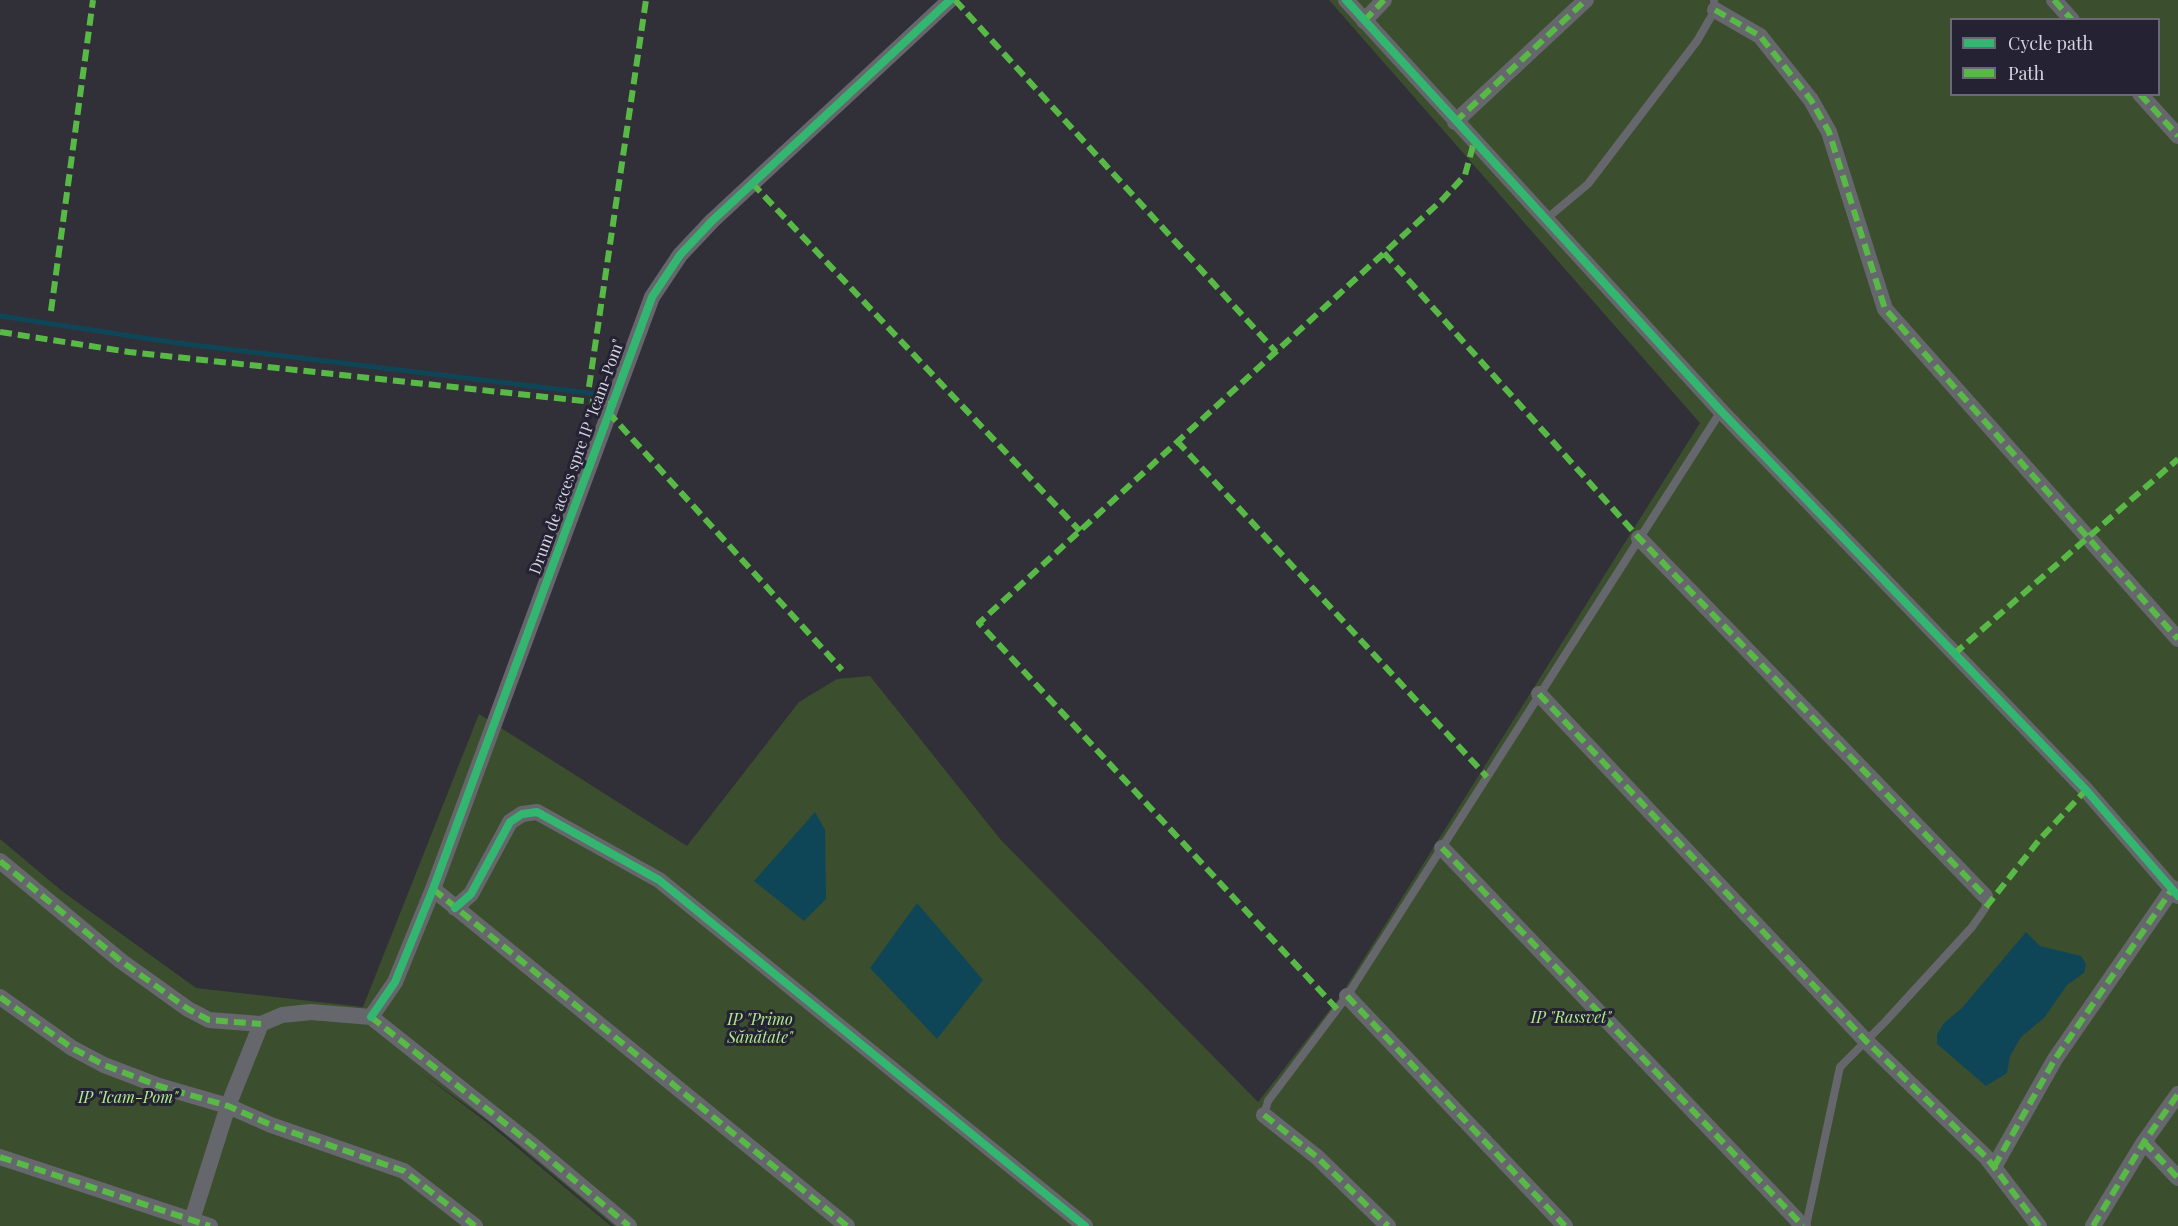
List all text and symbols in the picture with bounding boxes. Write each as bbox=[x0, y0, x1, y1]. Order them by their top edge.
legend bbox=[1950, 18, 2160, 96]
text: Cycle path bbox=[2008, 31, 2093, 55]
text: Path bbox=[2008, 61, 2044, 85]
street label: Drum de acces spre IP "Icam-Pom" bbox=[525, 337, 629, 577]
park label: IP "Rassvet" bbox=[1531, 1008, 1611, 1028]
park label: IP "Primo Sănătate" bbox=[727, 1010, 793, 1048]
park label: IP "Icam-Pom" bbox=[78, 1088, 178, 1108]

